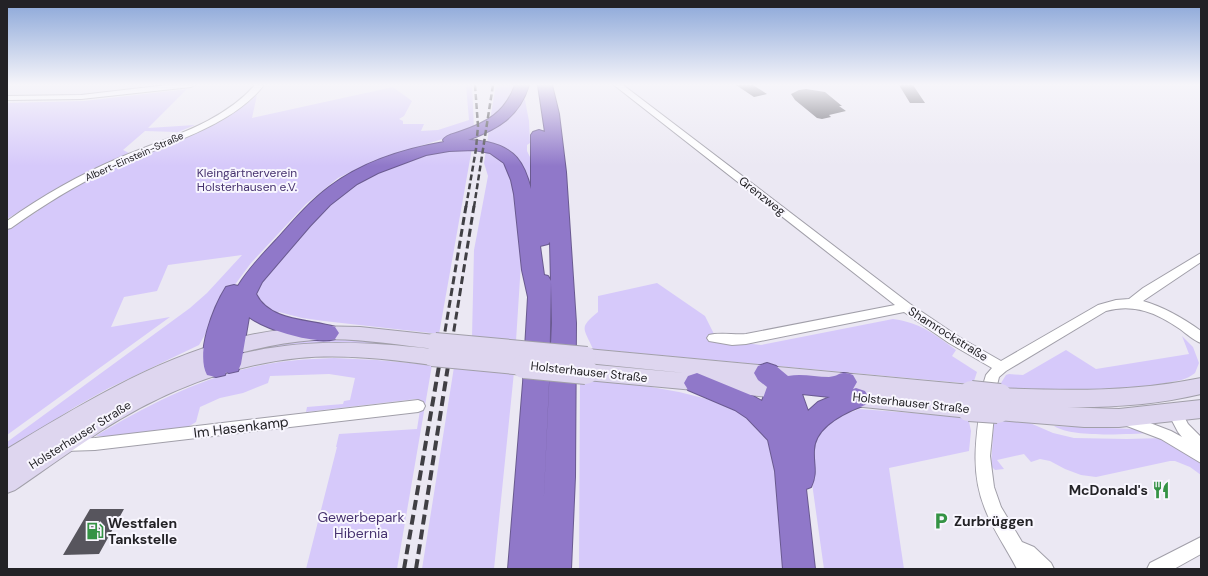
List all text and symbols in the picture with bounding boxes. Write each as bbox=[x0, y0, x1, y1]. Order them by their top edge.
street label: Albert-Einstein-Straße bbox=[83, 129, 186, 184]
park label: Kleingärtnerverein Holsterhausen e.V. bbox=[197, 165, 297, 195]
street label: Grenzweg bbox=[735, 173, 789, 219]
street label: Shamrockstraße bbox=[905, 303, 991, 365]
street label: Holsterhauser Straße bbox=[530, 358, 648, 386]
street label: Holsterhauser Straße bbox=[852, 389, 970, 417]
street label: Holsterhauser Straße bbox=[26, 397, 134, 473]
street label: Im Hasenkamp bbox=[193, 412, 290, 442]
restaurant icon: McDonald's bbox=[1151, 480, 1171, 500]
place label: McDonald's bbox=[1069, 481, 1148, 499]
park label: Gewerbepark Hibernia bbox=[317, 508, 405, 542]
parking icon: Zurbrüggen bbox=[931, 511, 951, 531]
place label: Zurbrüggen bbox=[954, 512, 1033, 530]
place label: Westfalen Tankstelle bbox=[108, 514, 177, 548]
fuel station icon: Westfalen Tankstelle bbox=[85, 521, 105, 541]

